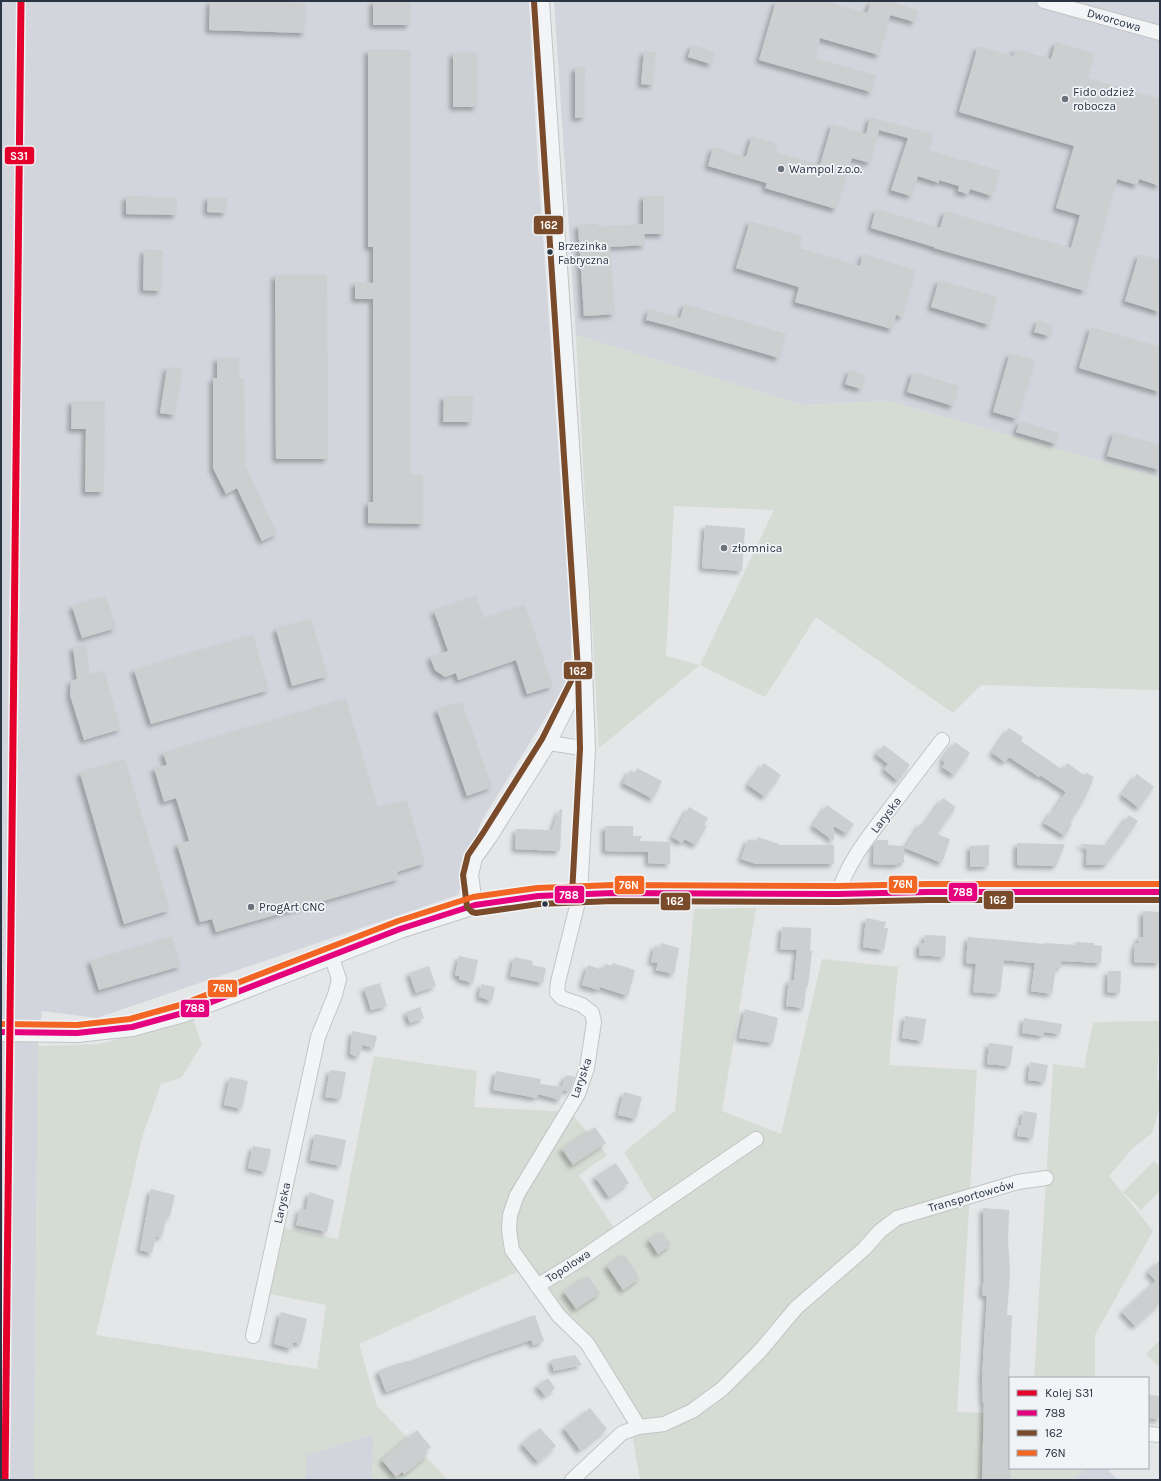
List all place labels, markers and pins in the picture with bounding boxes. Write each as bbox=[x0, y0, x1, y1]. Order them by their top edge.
place label: Fido odzież robocza bbox=[1073, 85, 1134, 113]
marker: Fido odzież robocza bbox=[1060, 94, 1070, 104]
place label: Wampol z.o.o. bbox=[789, 162, 862, 176]
marker: Wampol z.o.o. bbox=[776, 164, 786, 174]
place label: Brzezinka Fabryczna bbox=[558, 240, 609, 267]
marker: Brzezinka Fabryczna bbox=[545, 247, 555, 257]
place label: złomnica bbox=[732, 541, 782, 555]
marker: złomnica bbox=[719, 543, 729, 553]
unlabelled marker bbox=[540, 899, 550, 909]
place label: ProgArt CNC bbox=[259, 900, 325, 914]
marker: ProgArt CNC bbox=[246, 902, 256, 912]

